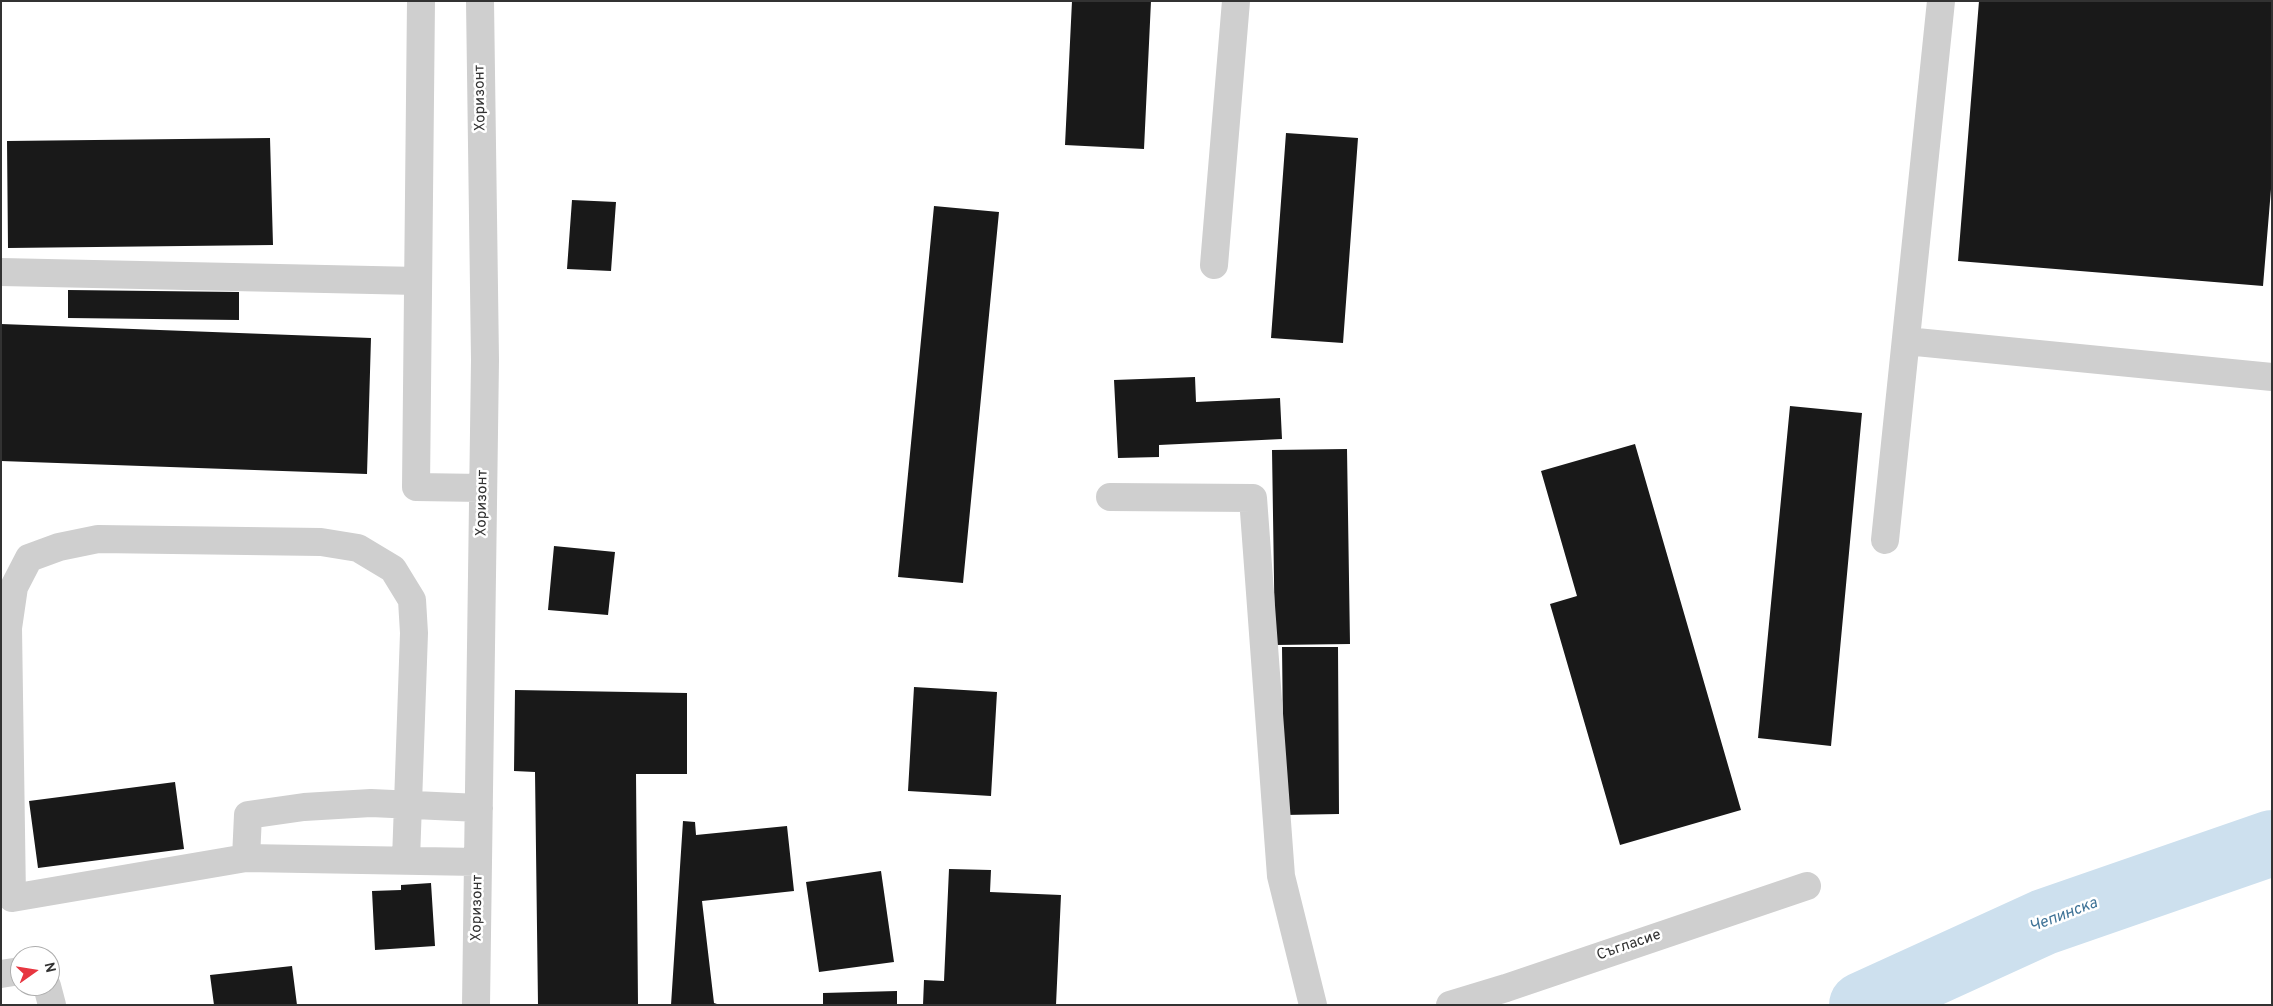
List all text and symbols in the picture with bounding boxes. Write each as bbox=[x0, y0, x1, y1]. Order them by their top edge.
street label: Хоризонт bbox=[471, 64, 491, 132]
street label: Хоризонт bbox=[473, 469, 493, 537]
street label: Хоризонт bbox=[468, 874, 488, 942]
water label: Чепинска bbox=[2027, 894, 2101, 938]
street label: Съгласие bbox=[1595, 927, 1663, 965]
north arrow bbox=[10, 946, 60, 996]
text: N bbox=[40, 961, 59, 975]

